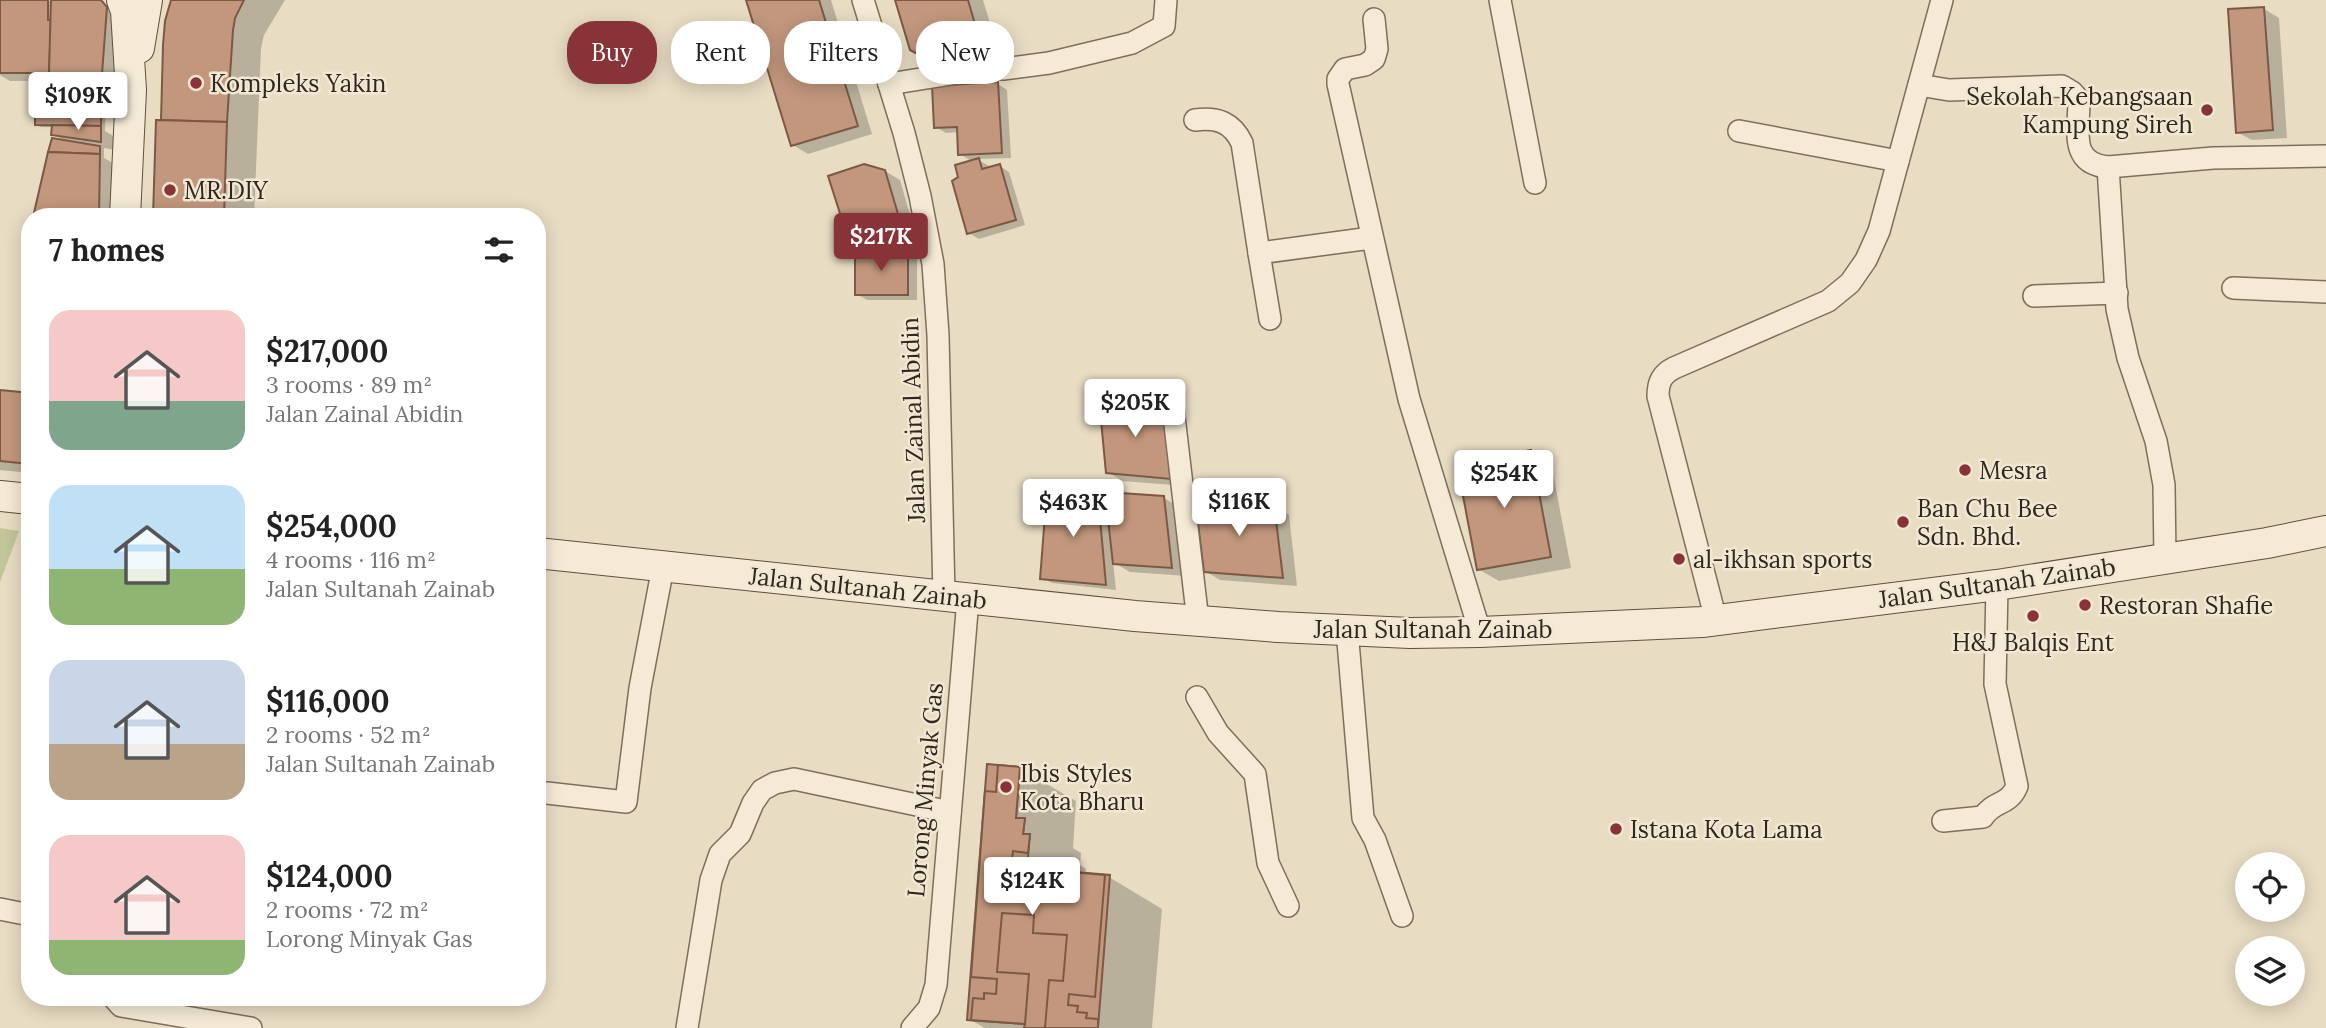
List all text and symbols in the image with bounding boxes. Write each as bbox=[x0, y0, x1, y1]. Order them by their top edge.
chip: Buy bbox=[567, 21, 657, 84]
chip: Rent bbox=[671, 21, 770, 84]
chip: Filters bbox=[784, 21, 902, 84]
chip: New bbox=[916, 21, 1014, 84]
place label: Kompleks Yakin bbox=[210, 68, 386, 99]
pin: $109K bbox=[29, 72, 127, 132]
marker: Kompleks Yakin bbox=[188, 75, 204, 91]
text: $109K bbox=[44, 80, 112, 109]
place label: Sekolah Kebangsaan Kampung Sireh bbox=[1966, 81, 2193, 140]
marker: Sekolah Kebangsaan Kampung Sireh bbox=[2199, 102, 2215, 118]
place label: MR.DIY bbox=[184, 175, 269, 206]
marker: MR.DIY bbox=[162, 182, 178, 198]
pin: $217K bbox=[832, 214, 930, 273]
text: $217K bbox=[850, 221, 912, 250]
text: 7 homes bbox=[49, 231, 165, 269]
icon: filters bbox=[480, 231, 518, 269]
street label: Jalan Zainal Abidin bbox=[894, 317, 932, 524]
text: $217,000 bbox=[266, 332, 388, 370]
icon: home bbox=[105, 338, 189, 422]
text: 3 rooms · 89 m² bbox=[266, 370, 432, 399]
pin: $205K bbox=[1086, 380, 1184, 439]
text: $205K bbox=[1100, 387, 1170, 416]
text: Jalan Zainal Abidin bbox=[266, 399, 463, 428]
pin: $254K bbox=[1455, 450, 1553, 510]
place label: Mesra bbox=[1979, 455, 2048, 486]
text: $254K bbox=[1470, 458, 1538, 487]
marker: Mesra bbox=[1957, 462, 1973, 478]
pin: $116K bbox=[1190, 478, 1288, 538]
pin: $463K bbox=[1024, 480, 1122, 539]
text: $116K bbox=[1208, 486, 1270, 515]
text: $463K bbox=[1039, 487, 1107, 516]
place label: Ban Chu Bee Sdn. Bhd. bbox=[1917, 493, 2058, 552]
text: $254,000 bbox=[266, 507, 397, 545]
icon: home bbox=[105, 513, 189, 597]
marker: Ban Chu Bee Sdn. Bhd. bbox=[1895, 514, 1911, 530]
place label: al-ikhsan sports bbox=[1693, 544, 1872, 575]
text: 4 rooms · 116 m² bbox=[266, 545, 436, 574]
marker: al-ikhsan sports bbox=[1671, 551, 1687, 567]
street label: Jalan Sultanah Zainab bbox=[1875, 551, 2118, 615]
street label: Jalan Sultanah Zainab bbox=[746, 560, 989, 616]
text: Jalan Sultanah Zainab bbox=[266, 574, 495, 603]
place label: Restoran Shafie bbox=[2099, 590, 2273, 621]
marker: Restoran Shafie bbox=[2077, 597, 2093, 613]
marker: H&J Balqis Ent bbox=[2025, 608, 2041, 624]
street label: Jalan Sultanah Zainab bbox=[1312, 614, 1553, 645]
place label: H&J Balqis Ent bbox=[1952, 627, 2115, 658]
street label: Lorong Minyak Gas bbox=[900, 681, 950, 899]
text: $116,000 bbox=[266, 682, 390, 720]
icon: home bbox=[105, 688, 189, 772]
text: 2 rooms · 52 m² bbox=[266, 720, 431, 749]
text: Jalan Sultanah Zainab bbox=[266, 749, 495, 778]
place label: Ibis Styles Kota Bharu bbox=[1020, 758, 1144, 817]
marker: Ibis Styles Kota Bharu bbox=[998, 779, 1014, 795]
place label: Istana Kota Lama bbox=[1630, 814, 1823, 845]
marker: Istana Kota Lama bbox=[1608, 821, 1624, 837]
map controls bbox=[2235, 852, 2305, 1006]
button: locate bbox=[2235, 852, 2305, 922]
text: $124,000 bbox=[266, 857, 393, 895]
pin: $124K bbox=[983, 858, 1081, 917]
icon: home bbox=[105, 863, 189, 947]
text: $124K bbox=[1000, 865, 1064, 894]
text: 2 rooms · 72 m² bbox=[266, 895, 429, 924]
text: Lorong Minyak Gas bbox=[266, 924, 473, 953]
button: layers bbox=[2235, 936, 2305, 1006]

